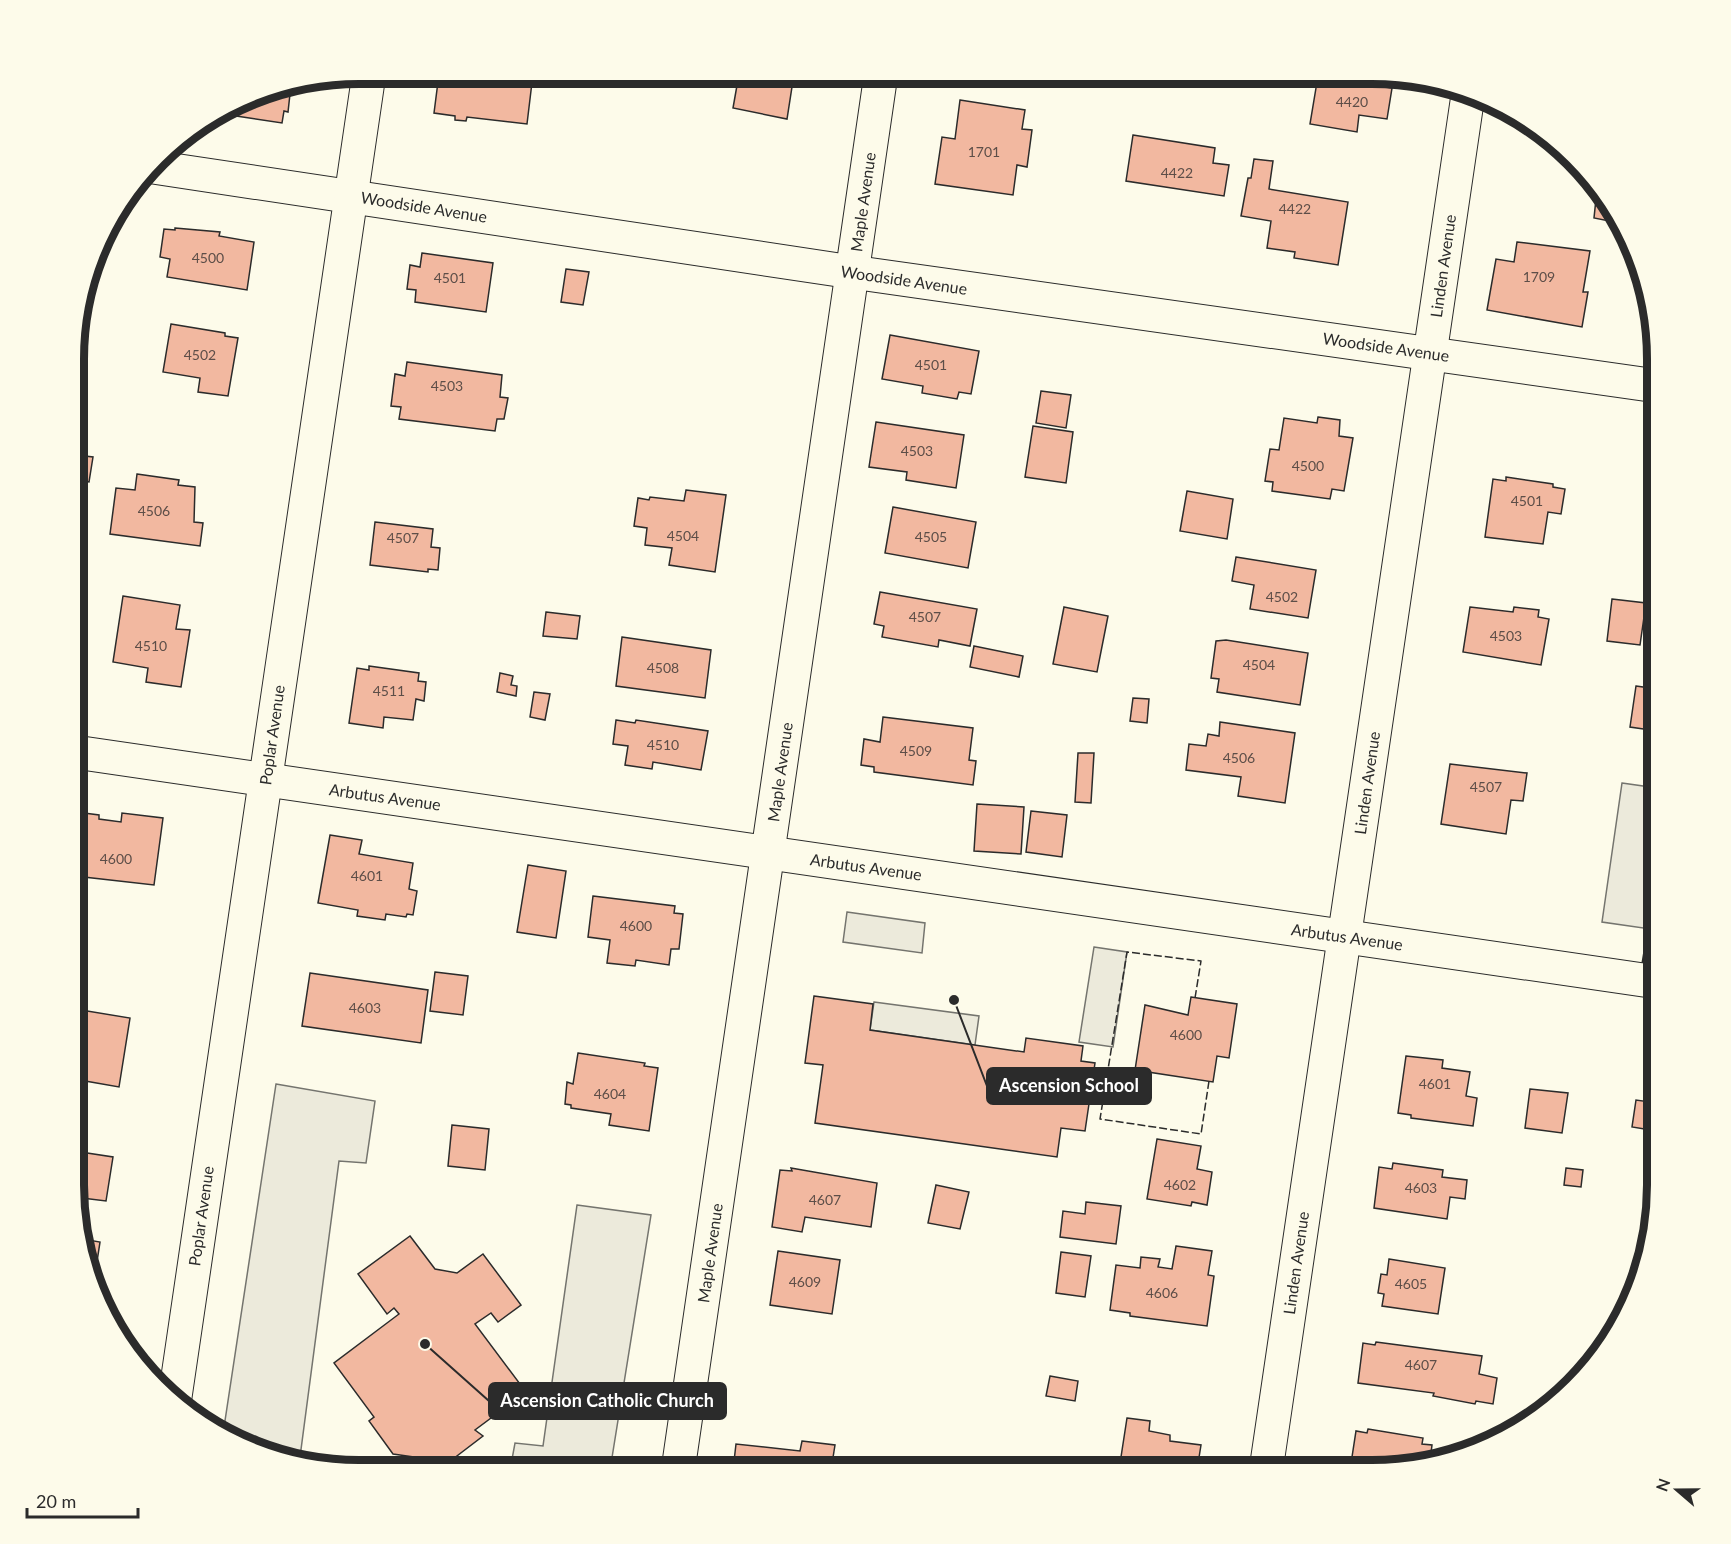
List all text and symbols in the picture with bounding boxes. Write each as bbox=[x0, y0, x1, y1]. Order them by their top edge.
house number: 4420 bbox=[1336, 93, 1368, 110]
house number: 1701 bbox=[968, 143, 1000, 160]
street label: Maple Avenue bbox=[846, 151, 879, 253]
house number: 4422 bbox=[1161, 164, 1193, 181]
street label: Woodside Avenue bbox=[360, 187, 489, 226]
house number: 4422 bbox=[1279, 200, 1311, 217]
street label: Linden Avenue bbox=[1426, 213, 1459, 319]
house number: 4500 bbox=[192, 249, 224, 266]
street label: Woodside Avenue bbox=[840, 261, 969, 298]
house number: 1709 bbox=[1523, 268, 1555, 285]
house number: 4501 bbox=[434, 269, 466, 286]
street label: Woodside Avenue bbox=[1322, 328, 1451, 365]
house number: 4502 bbox=[184, 346, 216, 363]
house number: 4501 bbox=[915, 356, 947, 373]
house number: 4503 bbox=[431, 377, 463, 394]
house number: 4503 bbox=[901, 442, 933, 459]
house number: 4500 bbox=[1292, 457, 1324, 474]
house number: 4501 bbox=[1511, 492, 1543, 509]
house number: 4506 bbox=[138, 502, 170, 519]
house number: 4504 bbox=[667, 527, 699, 544]
house number: 4505 bbox=[915, 528, 947, 545]
house number: 4507 bbox=[387, 529, 419, 546]
house number: 4502 bbox=[1266, 588, 1298, 605]
house number: 4507 bbox=[909, 608, 941, 625]
house number: 4503 bbox=[1490, 627, 1522, 644]
house number: 4510 bbox=[135, 637, 167, 654]
house number: 4504 bbox=[1243, 656, 1275, 673]
house number: 4508 bbox=[647, 659, 679, 676]
house number: 4511 bbox=[373, 682, 405, 699]
street label: Poplar Avenue bbox=[255, 684, 288, 786]
street label: Maple Avenue bbox=[763, 721, 796, 823]
street label: Linden Avenue bbox=[1350, 730, 1383, 836]
house number: 4510 bbox=[647, 736, 679, 753]
house number: 4509 bbox=[900, 742, 932, 759]
house number: 4506 bbox=[1223, 749, 1255, 766]
house number: 4507 bbox=[1470, 778, 1502, 795]
street label: Arbutus Avenue bbox=[328, 779, 442, 814]
street label: Arbutus Avenue bbox=[809, 849, 923, 884]
house number: 4600 bbox=[100, 850, 132, 867]
house number: 4601 bbox=[351, 867, 383, 884]
house number: 4600 bbox=[620, 917, 652, 934]
street label: Arbutus Avenue bbox=[1290, 919, 1404, 954]
house number: 4603 bbox=[349, 999, 381, 1016]
house number: 4600 bbox=[1170, 1026, 1202, 1043]
callout: Ascension School bbox=[987, 1068, 1151, 1104]
text: Ascension School bbox=[998, 1074, 1139, 1096]
house number: 4601 bbox=[1419, 1075, 1451, 1092]
house number: 4604 bbox=[594, 1085, 626, 1102]
street label: Poplar Avenue bbox=[184, 1165, 217, 1267]
house number: 4602 bbox=[1164, 1176, 1196, 1193]
house number: 4603 bbox=[1405, 1179, 1437, 1196]
house number: 4607 bbox=[809, 1191, 841, 1208]
street label: Maple Avenue bbox=[693, 1202, 726, 1304]
street label: Linden Avenue bbox=[1279, 1210, 1312, 1316]
house number: 4609 bbox=[789, 1273, 821, 1290]
house number: 4605 bbox=[1395, 1275, 1427, 1292]
house number: 4606 bbox=[1146, 1284, 1178, 1301]
house number: 4607 bbox=[1405, 1356, 1437, 1373]
callout: Ascension Catholic Church bbox=[489, 1383, 726, 1419]
text: Ascension Catholic Church bbox=[499, 1389, 714, 1411]
north arrow bbox=[1647, 1460, 1707, 1520]
text: N bbox=[1651, 1476, 1673, 1494]
scale bar bbox=[27, 1481, 138, 1519]
text: 20 m bbox=[36, 1490, 76, 1512]

